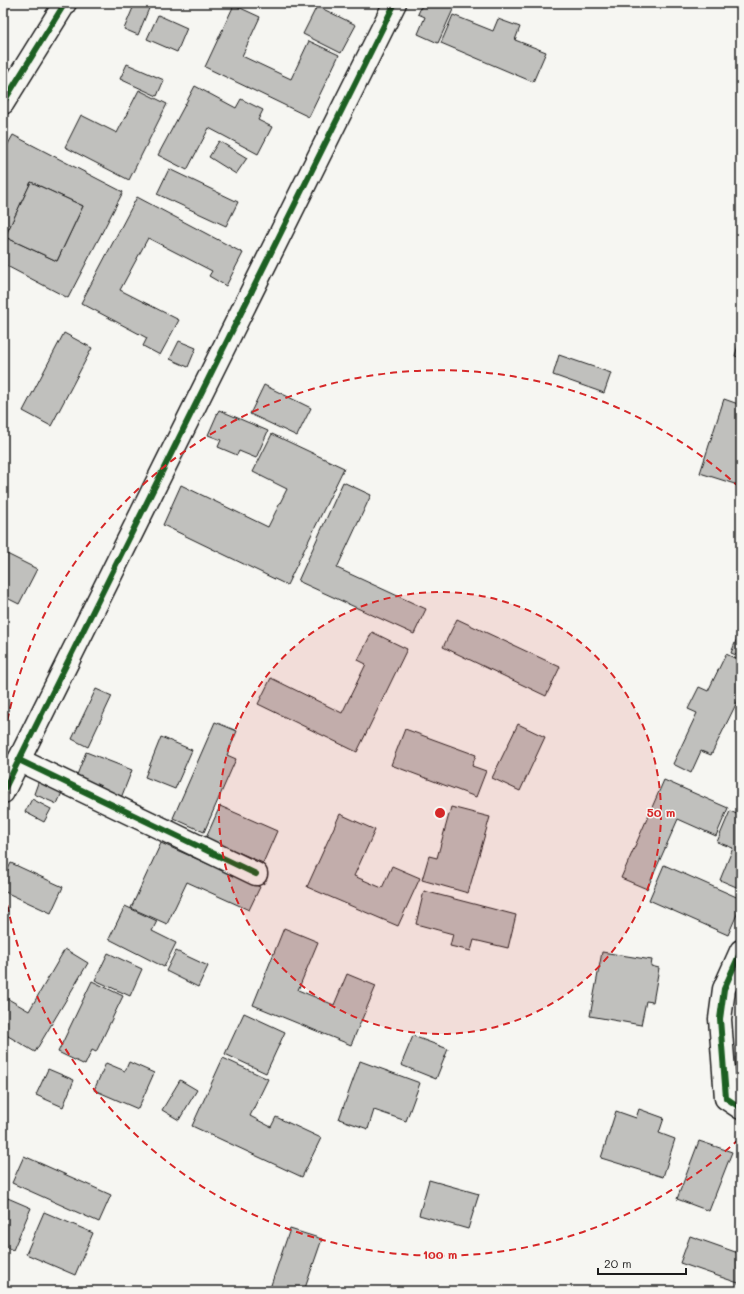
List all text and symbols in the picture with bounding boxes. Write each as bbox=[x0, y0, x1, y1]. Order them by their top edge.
text: 50 m bbox=[647, 804, 675, 820]
centre of rings bbox=[433, 806, 447, 820]
text: 100 m bbox=[423, 1246, 457, 1262]
scale bar bbox=[598, 1250, 686, 1276]
text: 20 m bbox=[604, 1255, 632, 1271]

